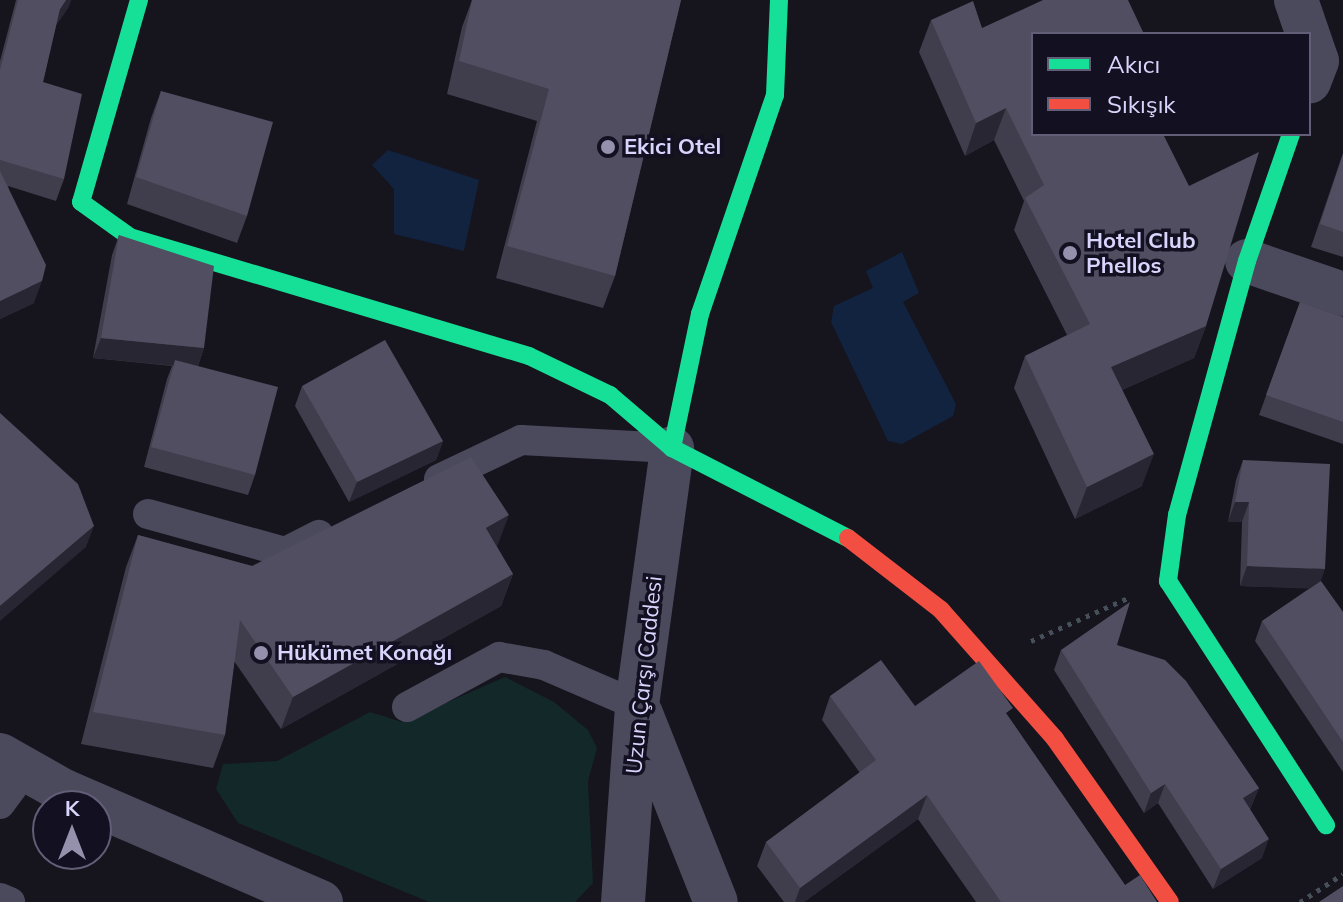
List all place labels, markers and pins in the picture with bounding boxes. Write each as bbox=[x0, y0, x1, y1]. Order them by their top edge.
place label: Ekici Otel bbox=[624, 134, 721, 160]
marker: Ekici Otel bbox=[599, 138, 617, 156]
place label: Hotel Club Phellos bbox=[1086, 227, 1196, 278]
marker: Hotel Club Phellos bbox=[1061, 244, 1079, 262]
place label: Hükümet Konağı bbox=[277, 640, 452, 666]
marker: Hükümet Konağı bbox=[252, 644, 270, 662]

